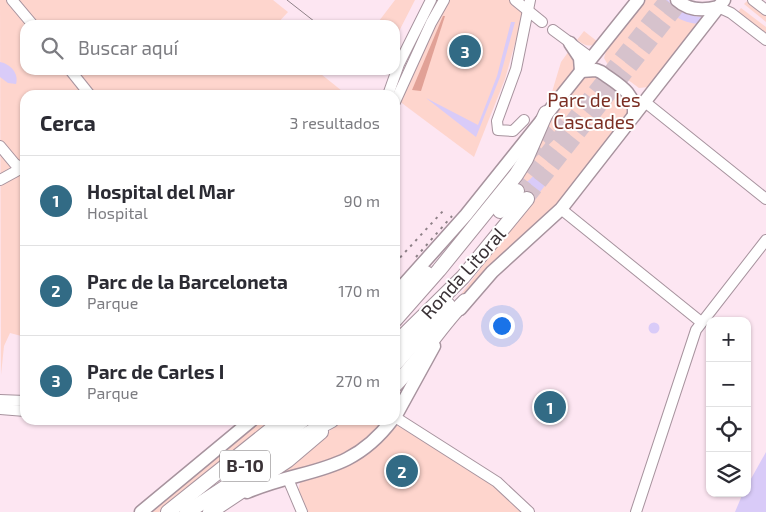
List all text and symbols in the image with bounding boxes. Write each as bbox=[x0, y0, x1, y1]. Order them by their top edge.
search box bbox=[20, 20, 400, 75]
pin: 3 bbox=[449, 32, 481, 70]
icon: search bbox=[38, 34, 66, 62]
text: Buscar aquí bbox=[78, 36, 178, 59]
park label: Parc de les Cascades bbox=[547, 88, 641, 133]
text: Cerca bbox=[40, 110, 96, 135]
text: 3 resultados bbox=[290, 113, 380, 132]
text: Hospital del Mar bbox=[87, 180, 235, 203]
text: 1 bbox=[53, 191, 59, 210]
text: 90 m bbox=[344, 191, 380, 210]
text: Hospital bbox=[87, 203, 148, 222]
street label: Ronda Litoral bbox=[416, 222, 510, 323]
text: Parc de la Barceloneta bbox=[87, 270, 288, 293]
text: 2 bbox=[51, 281, 61, 300]
text: 170 m bbox=[338, 281, 380, 300]
text: Parque bbox=[87, 293, 138, 312]
your location bbox=[489, 313, 515, 339]
map controls bbox=[706, 317, 751, 497]
button: + bbox=[706, 317, 751, 362]
text: Parc de Carles I bbox=[87, 360, 224, 383]
button: − bbox=[706, 362, 751, 407]
text: 3 bbox=[51, 371, 61, 390]
text: 270 m bbox=[336, 371, 380, 390]
text: Parque bbox=[87, 383, 138, 402]
pin: 1 bbox=[534, 388, 566, 426]
button: locate bbox=[706, 407, 751, 452]
road number: B-10 bbox=[220, 451, 270, 482]
pin: 2 bbox=[386, 452, 418, 490]
button: layers bbox=[706, 452, 751, 497]

